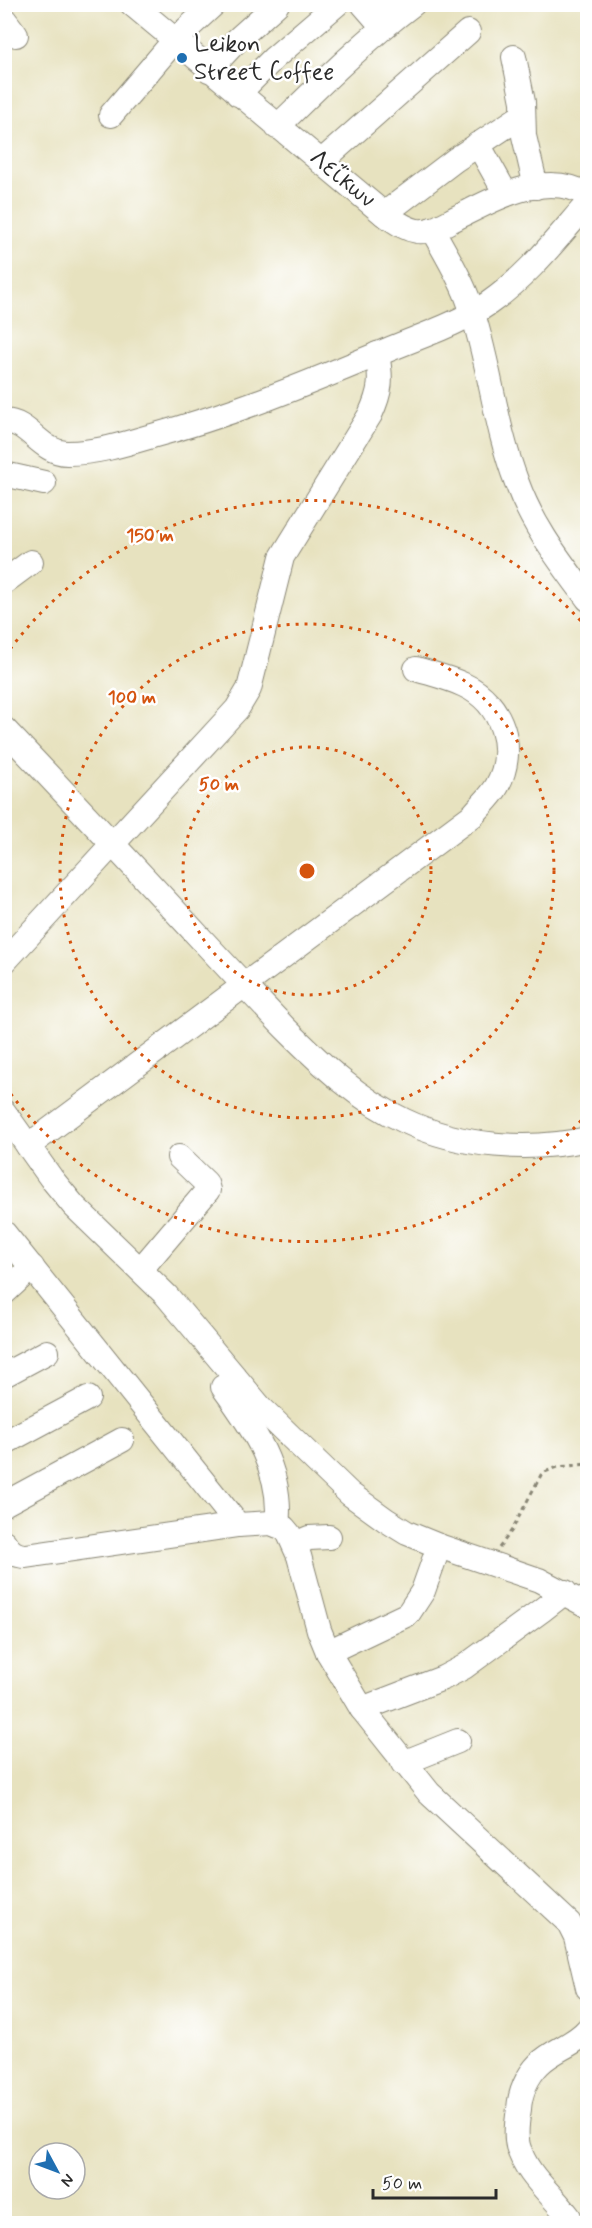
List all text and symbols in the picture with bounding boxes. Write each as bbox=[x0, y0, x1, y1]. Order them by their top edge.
place label: Leikon Street Coffee bbox=[194, 29, 334, 88]
marker: Leikon Street Coffee bbox=[175, 51, 189, 65]
street label: Λεΐκων bbox=[303, 143, 381, 215]
text: 150 m bbox=[126, 524, 174, 548]
text: 100 m bbox=[108, 686, 156, 710]
text: 50 m bbox=[199, 773, 239, 797]
centre of rings bbox=[297, 861, 317, 881]
north arrow bbox=[27, 2141, 87, 2201]
scale bar bbox=[373, 2162, 496, 2200]
text: N bbox=[56, 2169, 79, 2191]
text: 50 m bbox=[382, 2172, 422, 2196]

